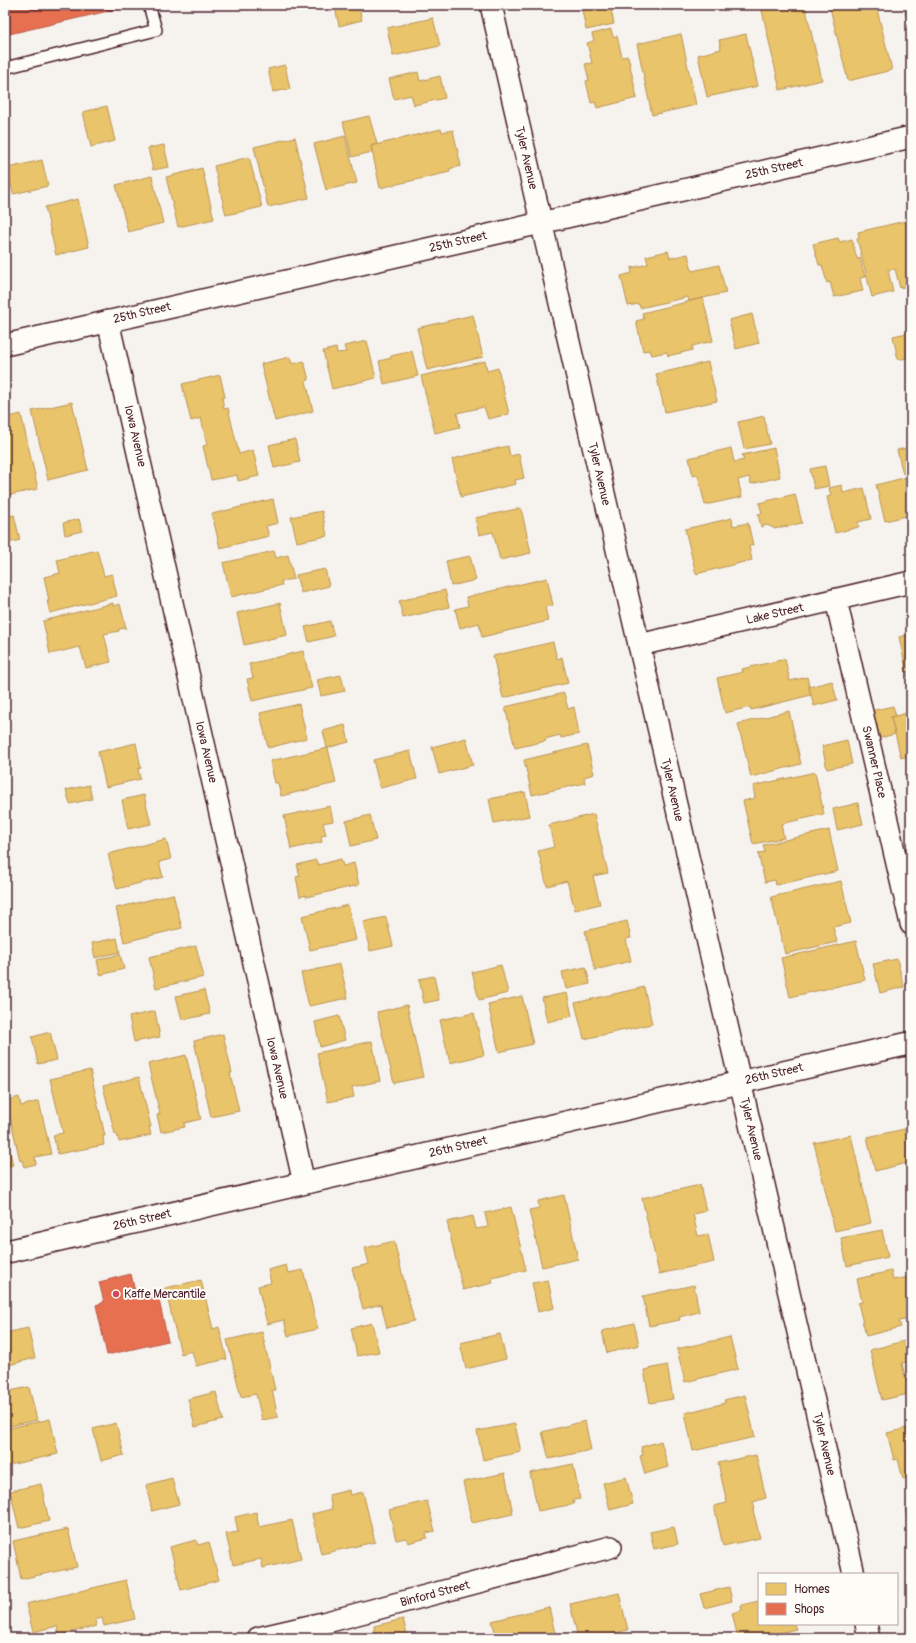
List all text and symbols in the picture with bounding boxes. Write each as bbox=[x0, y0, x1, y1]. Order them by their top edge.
street label: Tyler Avenue bbox=[511, 125, 541, 191]
street label: 25th Street bbox=[744, 155, 805, 183]
street label: 25th Street bbox=[428, 228, 489, 256]
street label: 25th Street bbox=[112, 299, 173, 327]
street label: Iowa Avenue bbox=[121, 404, 149, 468]
street label: Tyler Avenue bbox=[584, 441, 614, 507]
street label: Lake Street bbox=[745, 600, 805, 628]
street label: Iowa Avenue bbox=[192, 720, 220, 784]
street label: Swanner Place bbox=[858, 724, 890, 800]
street label: Tyler Avenue bbox=[657, 757, 687, 823]
street label: Iowa Avenue bbox=[263, 1036, 291, 1100]
street label: 26th Street bbox=[743, 1060, 805, 1088]
street label: Tyler Avenue bbox=[736, 1096, 766, 1162]
street label: 26th Street bbox=[427, 1133, 489, 1161]
street label: 26th Street bbox=[111, 1206, 173, 1234]
place label: Kaffe Mercantile bbox=[124, 1287, 206, 1302]
marker: Kaffe Mercantile bbox=[111, 1289, 121, 1299]
street label: Tyler Avenue bbox=[809, 1411, 839, 1477]
legend bbox=[758, 1573, 898, 1625]
street label: Binford Street bbox=[399, 1577, 472, 1610]
text: Homes bbox=[794, 1582, 830, 1597]
text: Shops bbox=[794, 1602, 825, 1617]

